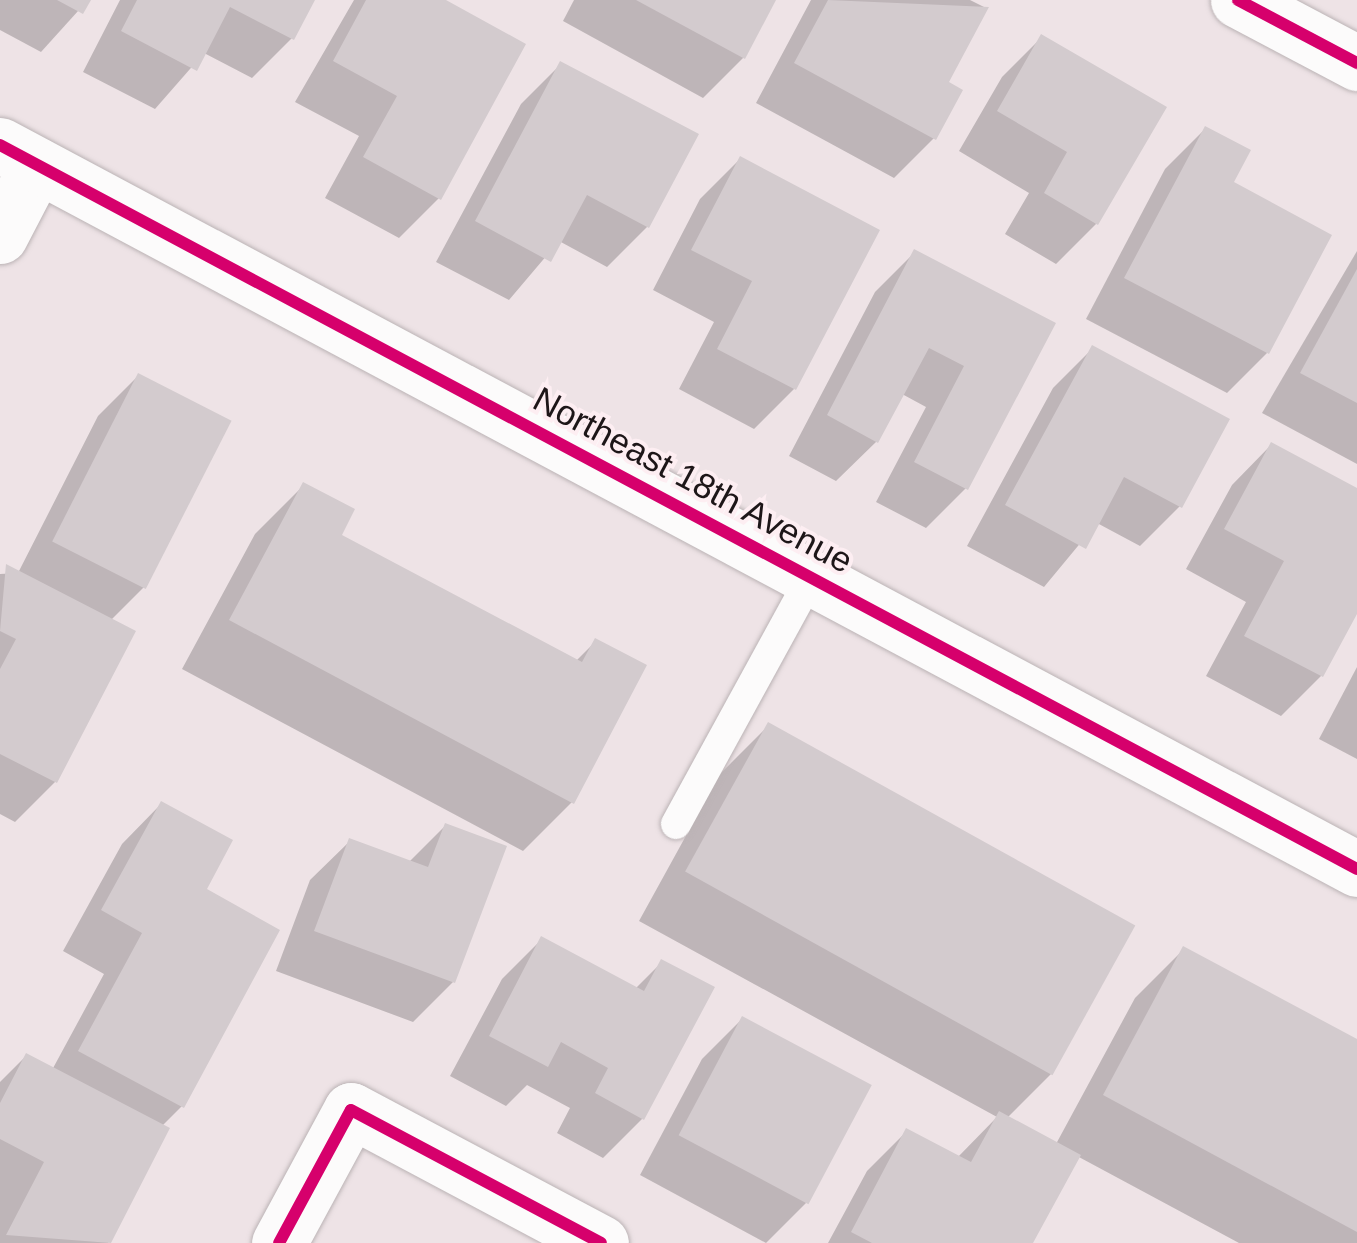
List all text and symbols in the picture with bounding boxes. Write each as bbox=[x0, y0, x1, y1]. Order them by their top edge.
street label: Northeast 18th Avenue bbox=[525, 378, 861, 582]

